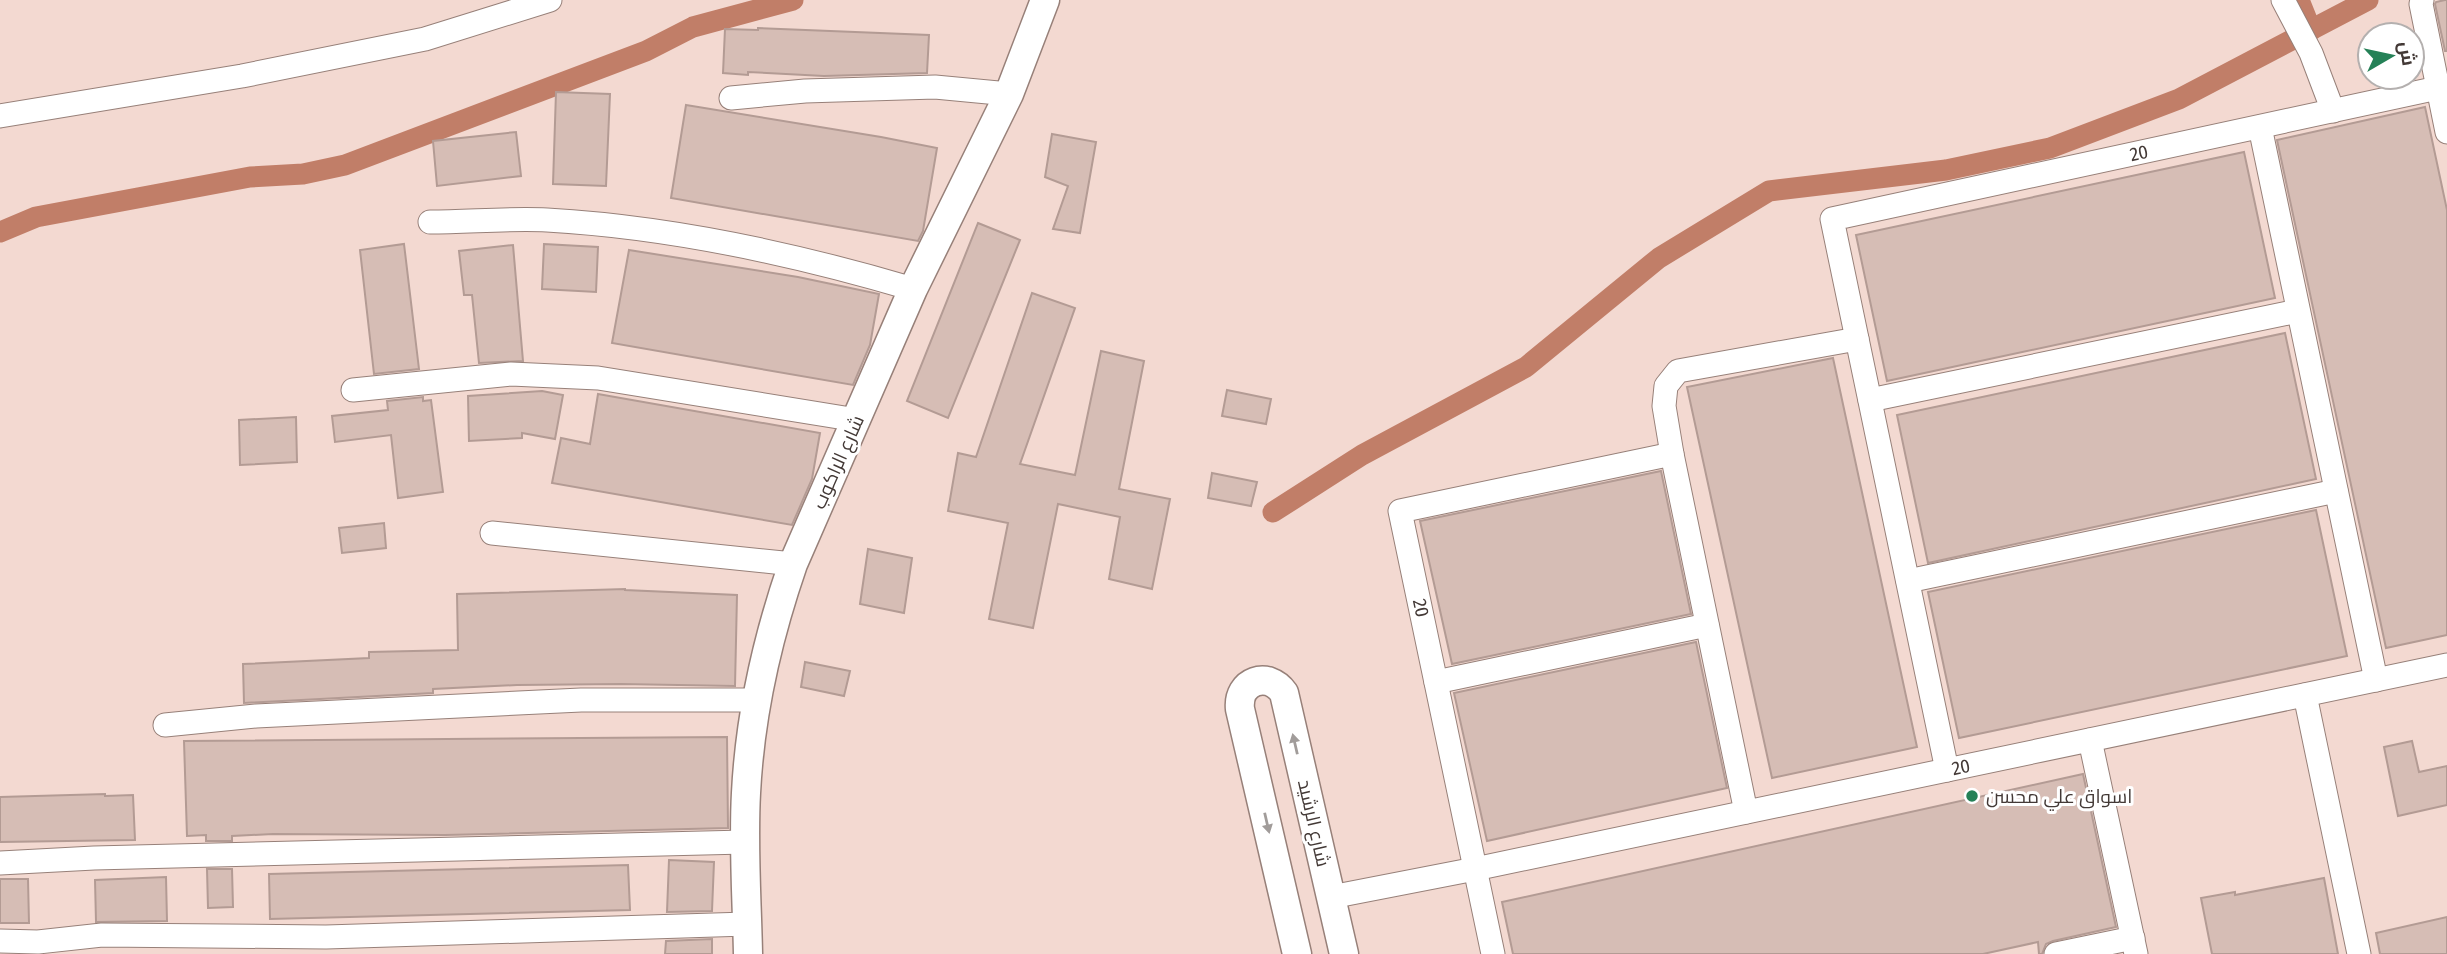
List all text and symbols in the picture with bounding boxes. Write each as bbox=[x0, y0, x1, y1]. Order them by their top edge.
north arrow bbox=[2356, 21, 2426, 91]
text: ش bbox=[2394, 40, 2421, 67]
street label: 20 bbox=[2128, 140, 2150, 166]
street label: شارع الراكوب bbox=[807, 412, 871, 513]
street label: 20 bbox=[1408, 597, 1434, 619]
one-way arrow bbox=[1290, 733, 1301, 755]
street label: 20 bbox=[1950, 754, 1972, 780]
street label: شارع الرشيد bbox=[1291, 777, 1335, 869]
place label: اسواق علي محسن bbox=[1986, 785, 2132, 811]
marker: اسواق علي محسن bbox=[1964, 788, 1980, 804]
one-way arrow bbox=[1262, 812, 1273, 834]

